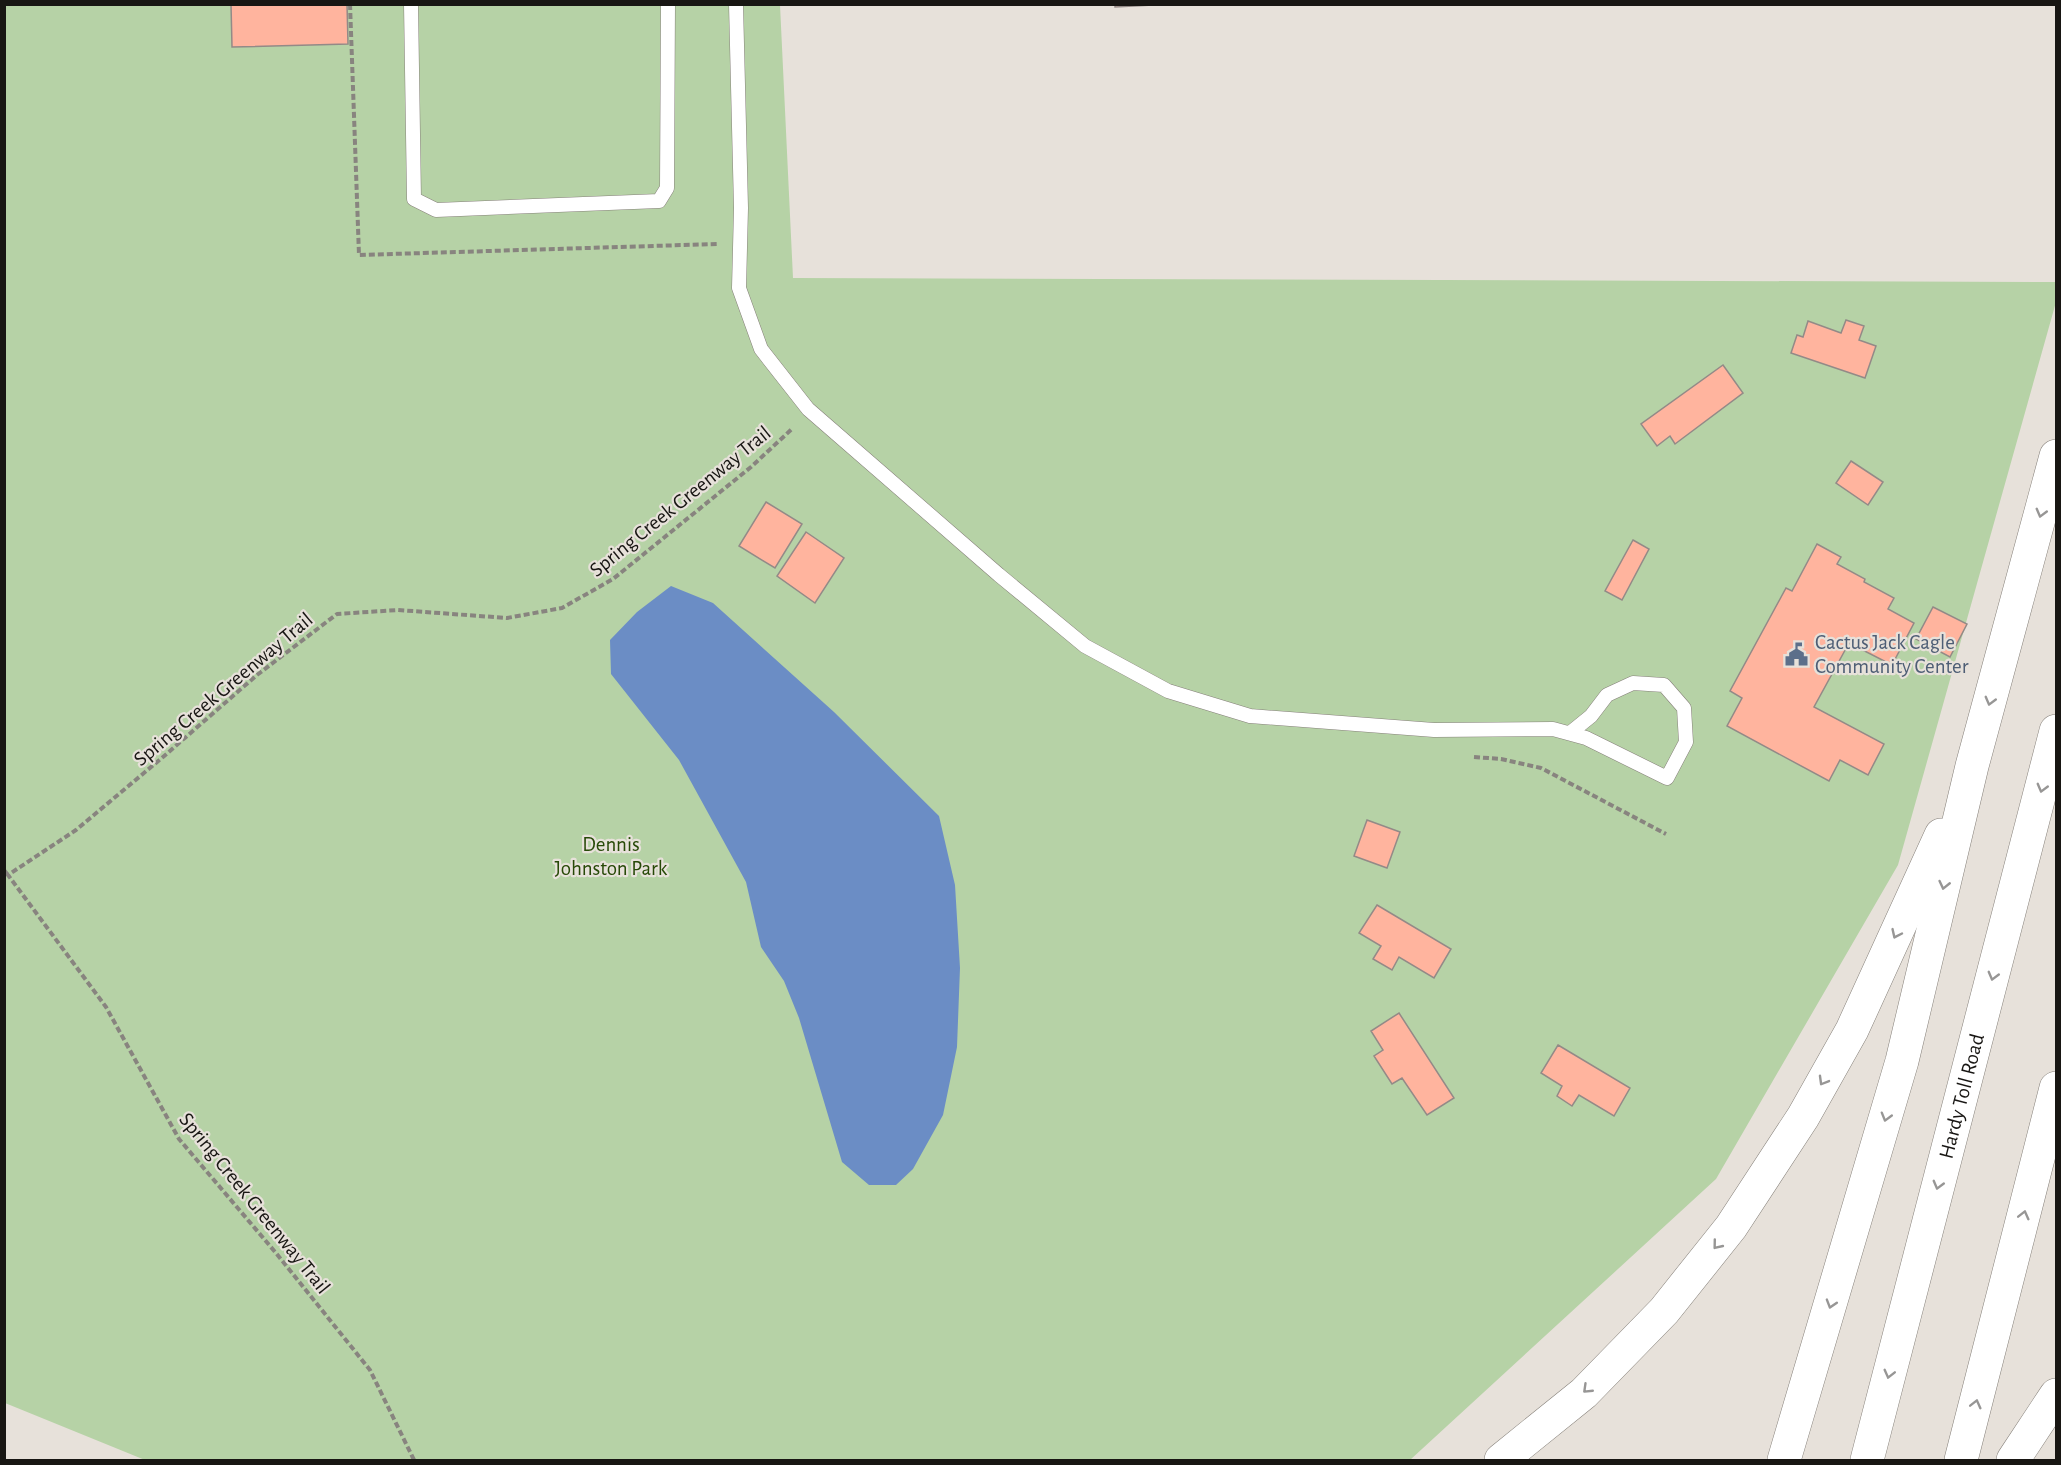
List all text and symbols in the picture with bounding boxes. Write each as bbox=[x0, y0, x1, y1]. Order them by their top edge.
street label: Spring Creek Greenway Trail bbox=[586, 422, 775, 581]
one-way arrow bbox=[2036, 507, 2048, 518]
street label: Spring Creek Greenway Trail bbox=[130, 609, 317, 770]
place label: Cactus Jack Cagle Community Center bbox=[1815, 632, 1969, 677]
public building icon: Cactus Jack Cagle Community Center bbox=[1784, 641, 1810, 667]
one-way arrow bbox=[1985, 695, 1997, 706]
one-way arrow bbox=[2036, 783, 2049, 793]
park label: Dennis Johnston Park bbox=[555, 834, 668, 879]
one-way arrow bbox=[1939, 879, 1952, 889]
one-way arrow bbox=[1891, 928, 1903, 939]
one-way arrow bbox=[1987, 971, 2000, 981]
street label: Hardy Toll Road bbox=[1936, 1031, 1988, 1161]
one-way arrow bbox=[1819, 1075, 1830, 1085]
street label: Spring Creek Greenway Trail bbox=[175, 1109, 334, 1298]
one-way arrow bbox=[1881, 1111, 1893, 1122]
one-way arrow bbox=[1933, 1180, 1945, 1190]
one-way arrow bbox=[2016, 1210, 2029, 1220]
one-way arrow bbox=[1714, 1238, 1725, 1249]
one-way arrow bbox=[1826, 1298, 1838, 1309]
one-way arrow bbox=[1884, 1368, 1896, 1379]
one-way arrow bbox=[1583, 1382, 1593, 1393]
one-way arrow bbox=[1968, 1399, 1981, 1409]

